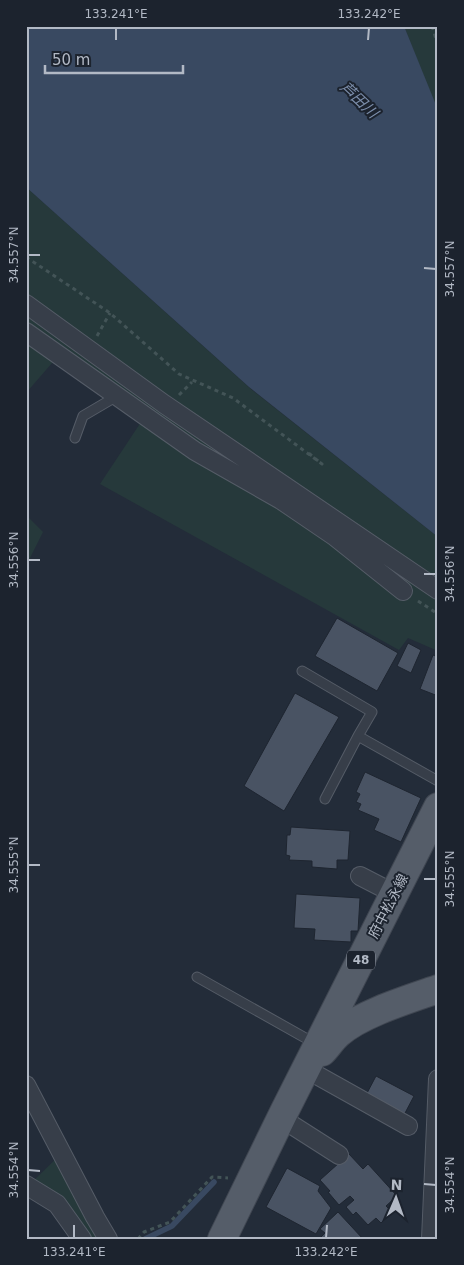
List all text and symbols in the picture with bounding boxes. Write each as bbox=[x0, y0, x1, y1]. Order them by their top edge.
text: 133.241°E bbox=[84, 7, 148, 21]
text: 133.242°E bbox=[337, 7, 401, 21]
scale bar bbox=[45, 42, 182, 74]
text: 50 m bbox=[52, 51, 90, 69]
water label: 芦田川 bbox=[336, 78, 383, 123]
text: 34.557°N bbox=[7, 227, 21, 283]
text: 34.557°N bbox=[443, 241, 457, 297]
text: 34.556°N bbox=[7, 532, 21, 588]
text: 34.556°N bbox=[443, 546, 457, 602]
text: 34.555°N bbox=[7, 837, 21, 893]
text: 34.555°N bbox=[443, 851, 457, 907]
street label: 府中松永線 bbox=[365, 871, 411, 941]
road number: 48 bbox=[347, 950, 375, 970]
text: 34.554°N bbox=[7, 1142, 21, 1198]
text: 34.554°N bbox=[443, 1157, 457, 1213]
north arrow bbox=[372, 1172, 422, 1222]
text: N bbox=[390, 1177, 403, 1193]
text: 133.241°E bbox=[42, 1245, 106, 1259]
text: 133.242°E bbox=[294, 1245, 358, 1259]

